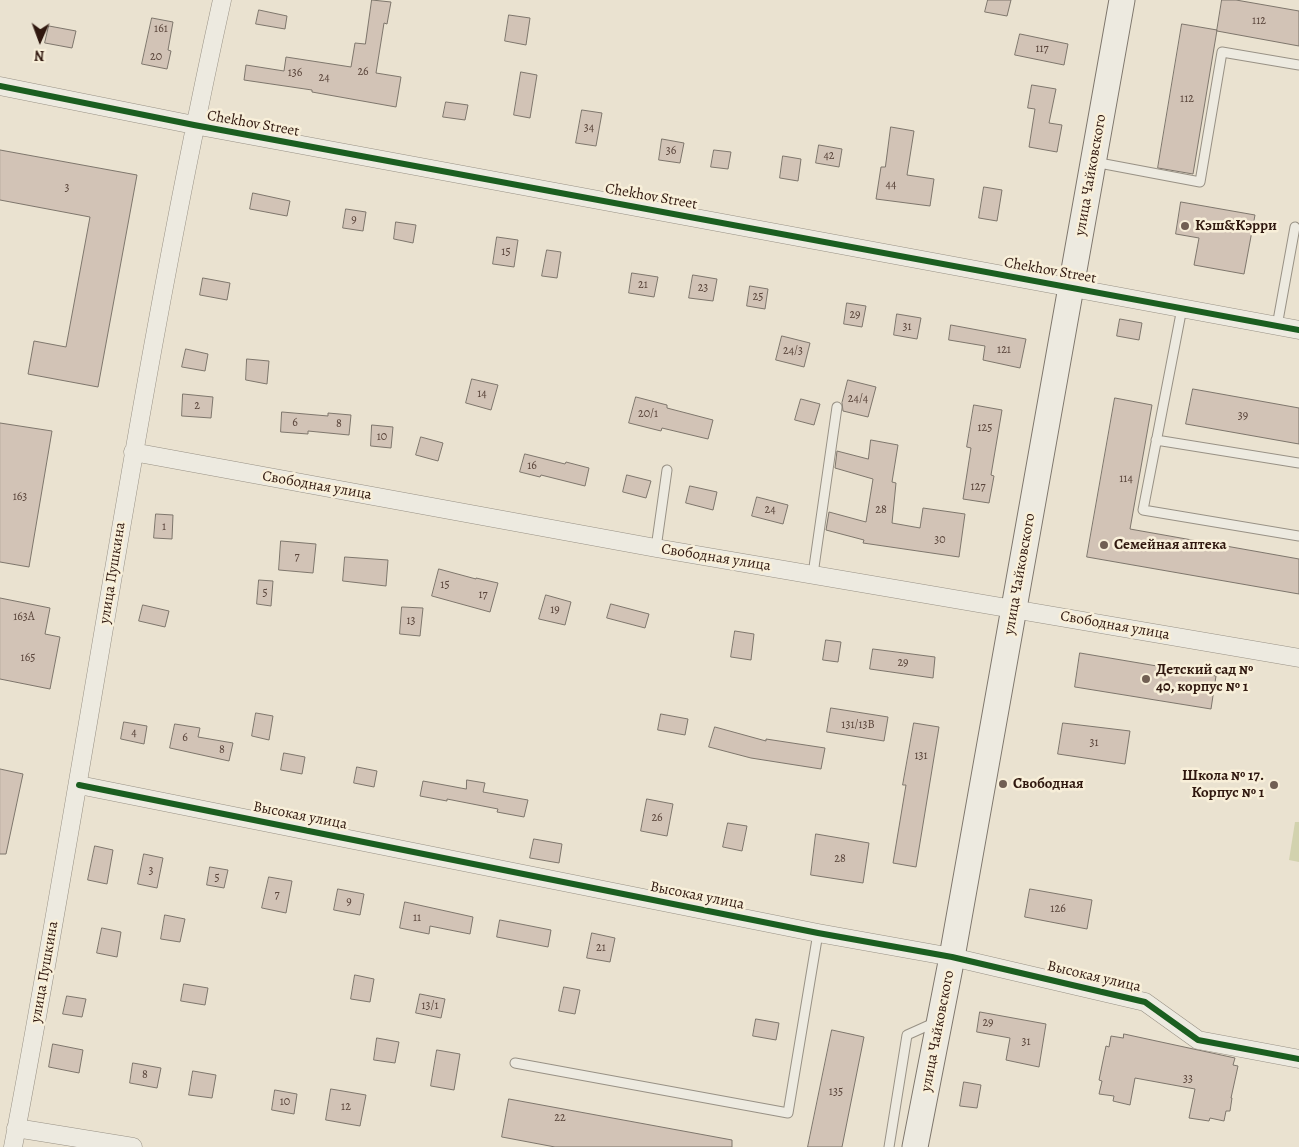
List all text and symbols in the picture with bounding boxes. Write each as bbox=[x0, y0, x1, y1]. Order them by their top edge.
house number: 112 bbox=[1252, 14, 1266, 28]
north arrow bbox=[15, 15, 65, 65]
house number: 161 bbox=[154, 22, 168, 36]
house number: 117 bbox=[1035, 42, 1049, 56]
text: N bbox=[34, 46, 45, 65]
house number: 20 bbox=[150, 50, 162, 64]
house number: 26 bbox=[357, 65, 369, 79]
house number: 136 bbox=[288, 66, 302, 80]
house number: 24 bbox=[318, 71, 330, 85]
house number: 112 bbox=[1180, 92, 1194, 106]
street label: Chekhov Street bbox=[205, 107, 301, 141]
street label: улица Чайковского bbox=[1071, 113, 1111, 237]
house number: 34 bbox=[584, 121, 594, 135]
house number: 36 bbox=[666, 144, 676, 158]
house number: 42 bbox=[823, 149, 835, 163]
house number: 44 bbox=[886, 178, 896, 192]
street label: Chekhov Street bbox=[603, 180, 699, 214]
house number: 3 bbox=[65, 181, 69, 195]
house number: 9 bbox=[351, 213, 357, 227]
place label: Кэш&Кэрри bbox=[1195, 217, 1277, 235]
marker: Кэш&Кэрри bbox=[1179, 220, 1191, 232]
house number: 15 bbox=[501, 245, 511, 259]
street label: Chekhov Street bbox=[1002, 254, 1098, 288]
house number: 21 bbox=[638, 278, 648, 292]
house number: 23 bbox=[698, 281, 708, 295]
house number: 25 bbox=[753, 290, 763, 304]
house number: 29 bbox=[849, 308, 861, 322]
house number: 31 bbox=[902, 320, 912, 334]
house number: 121 bbox=[997, 343, 1011, 357]
house number: 24/3 bbox=[783, 344, 803, 358]
house number: 14 bbox=[477, 387, 487, 401]
house number: 24/4 bbox=[848, 392, 868, 406]
house number: 2 bbox=[194, 399, 200, 413]
house number: 20/1 bbox=[638, 407, 658, 421]
house number: 39 bbox=[1238, 409, 1248, 423]
house number: 6 bbox=[292, 416, 298, 430]
house number: 8 bbox=[336, 417, 342, 431]
house number: 125 bbox=[978, 421, 992, 435]
house number: 10 bbox=[377, 430, 387, 444]
house number: 16 bbox=[527, 459, 537, 473]
street label: Свободная улица bbox=[261, 468, 373, 504]
house number: 114 bbox=[1119, 472, 1133, 486]
house number: 127 bbox=[971, 480, 985, 494]
house number: 163 bbox=[13, 490, 27, 504]
house number: 24 bbox=[764, 503, 776, 517]
house number: 28 bbox=[875, 503, 887, 517]
street label: улица Чайковского bbox=[1000, 512, 1040, 636]
house number: 1 bbox=[162, 520, 166, 534]
street label: улица Пушкина bbox=[96, 521, 130, 625]
house number: 30 bbox=[934, 533, 946, 547]
place label: Семейная аптека bbox=[1114, 536, 1227, 554]
marker: Семейная аптека bbox=[1098, 539, 1110, 551]
street label: Свободная улица bbox=[660, 540, 772, 576]
house number: 7 bbox=[294, 550, 300, 564]
house number: 15 bbox=[440, 578, 450, 592]
house number: 5 bbox=[262, 586, 268, 600]
house number: 17 bbox=[478, 588, 488, 602]
house number: 19 bbox=[550, 603, 560, 617]
street label: Свободная улица bbox=[1059, 608, 1171, 644]
house number: 163А bbox=[13, 610, 35, 624]
house number: 13 bbox=[406, 614, 416, 628]
house number: 165 bbox=[21, 651, 35, 665]
house number: 29 bbox=[897, 656, 909, 670]
place label: Детский сад № 40, корпус № 1 bbox=[1156, 661, 1253, 696]
marker: Детский сад № 40, корпус № 1 bbox=[1140, 673, 1152, 685]
house number: 131/13В bbox=[841, 718, 875, 732]
house number: 4 bbox=[131, 726, 137, 740]
house number: 6 bbox=[182, 731, 188, 745]
house number: 31 bbox=[1089, 736, 1099, 750]
house number: 8 bbox=[219, 743, 225, 757]
house number: 131 bbox=[914, 749, 928, 763]
place label: Школа № 17. Корпус № 1 bbox=[1182, 767, 1264, 802]
place label: Свободная bbox=[1013, 775, 1084, 793]
marker: Свободная bbox=[997, 778, 1009, 790]
marker: Школа № 17. Корпус № 1 bbox=[1268, 779, 1280, 791]
street label: Высокая улица bbox=[251, 798, 349, 834]
house number: 26 bbox=[651, 811, 663, 825]
house number: 28 bbox=[834, 852, 846, 866]
house number: 3 bbox=[149, 864, 153, 878]
house number: 5 bbox=[214, 871, 220, 885]
street label: Высокая улица bbox=[648, 878, 746, 914]
house number: 7 bbox=[274, 888, 280, 902]
house number: 9 bbox=[346, 895, 352, 909]
house number: 126 bbox=[1050, 902, 1066, 916]
house number: 11 bbox=[413, 911, 421, 925]
street label: улица Пушкина bbox=[27, 920, 63, 1024]
house number: 21 bbox=[596, 941, 606, 955]
street label: Высокая улица bbox=[1045, 957, 1143, 997]
street label: улица Чайковского bbox=[917, 969, 959, 1093]
house number: 13/1 bbox=[421, 999, 439, 1013]
house number: 29 bbox=[982, 1016, 994, 1030]
house number: 31 bbox=[1021, 1035, 1031, 1049]
house number: 8 bbox=[142, 1068, 148, 1082]
house number: 33 bbox=[1183, 1072, 1193, 1086]
house number: 135 bbox=[829, 1085, 843, 1099]
house number: 10 bbox=[280, 1095, 290, 1109]
house number: 12 bbox=[341, 1100, 351, 1114]
house number: 22 bbox=[554, 1111, 566, 1125]

